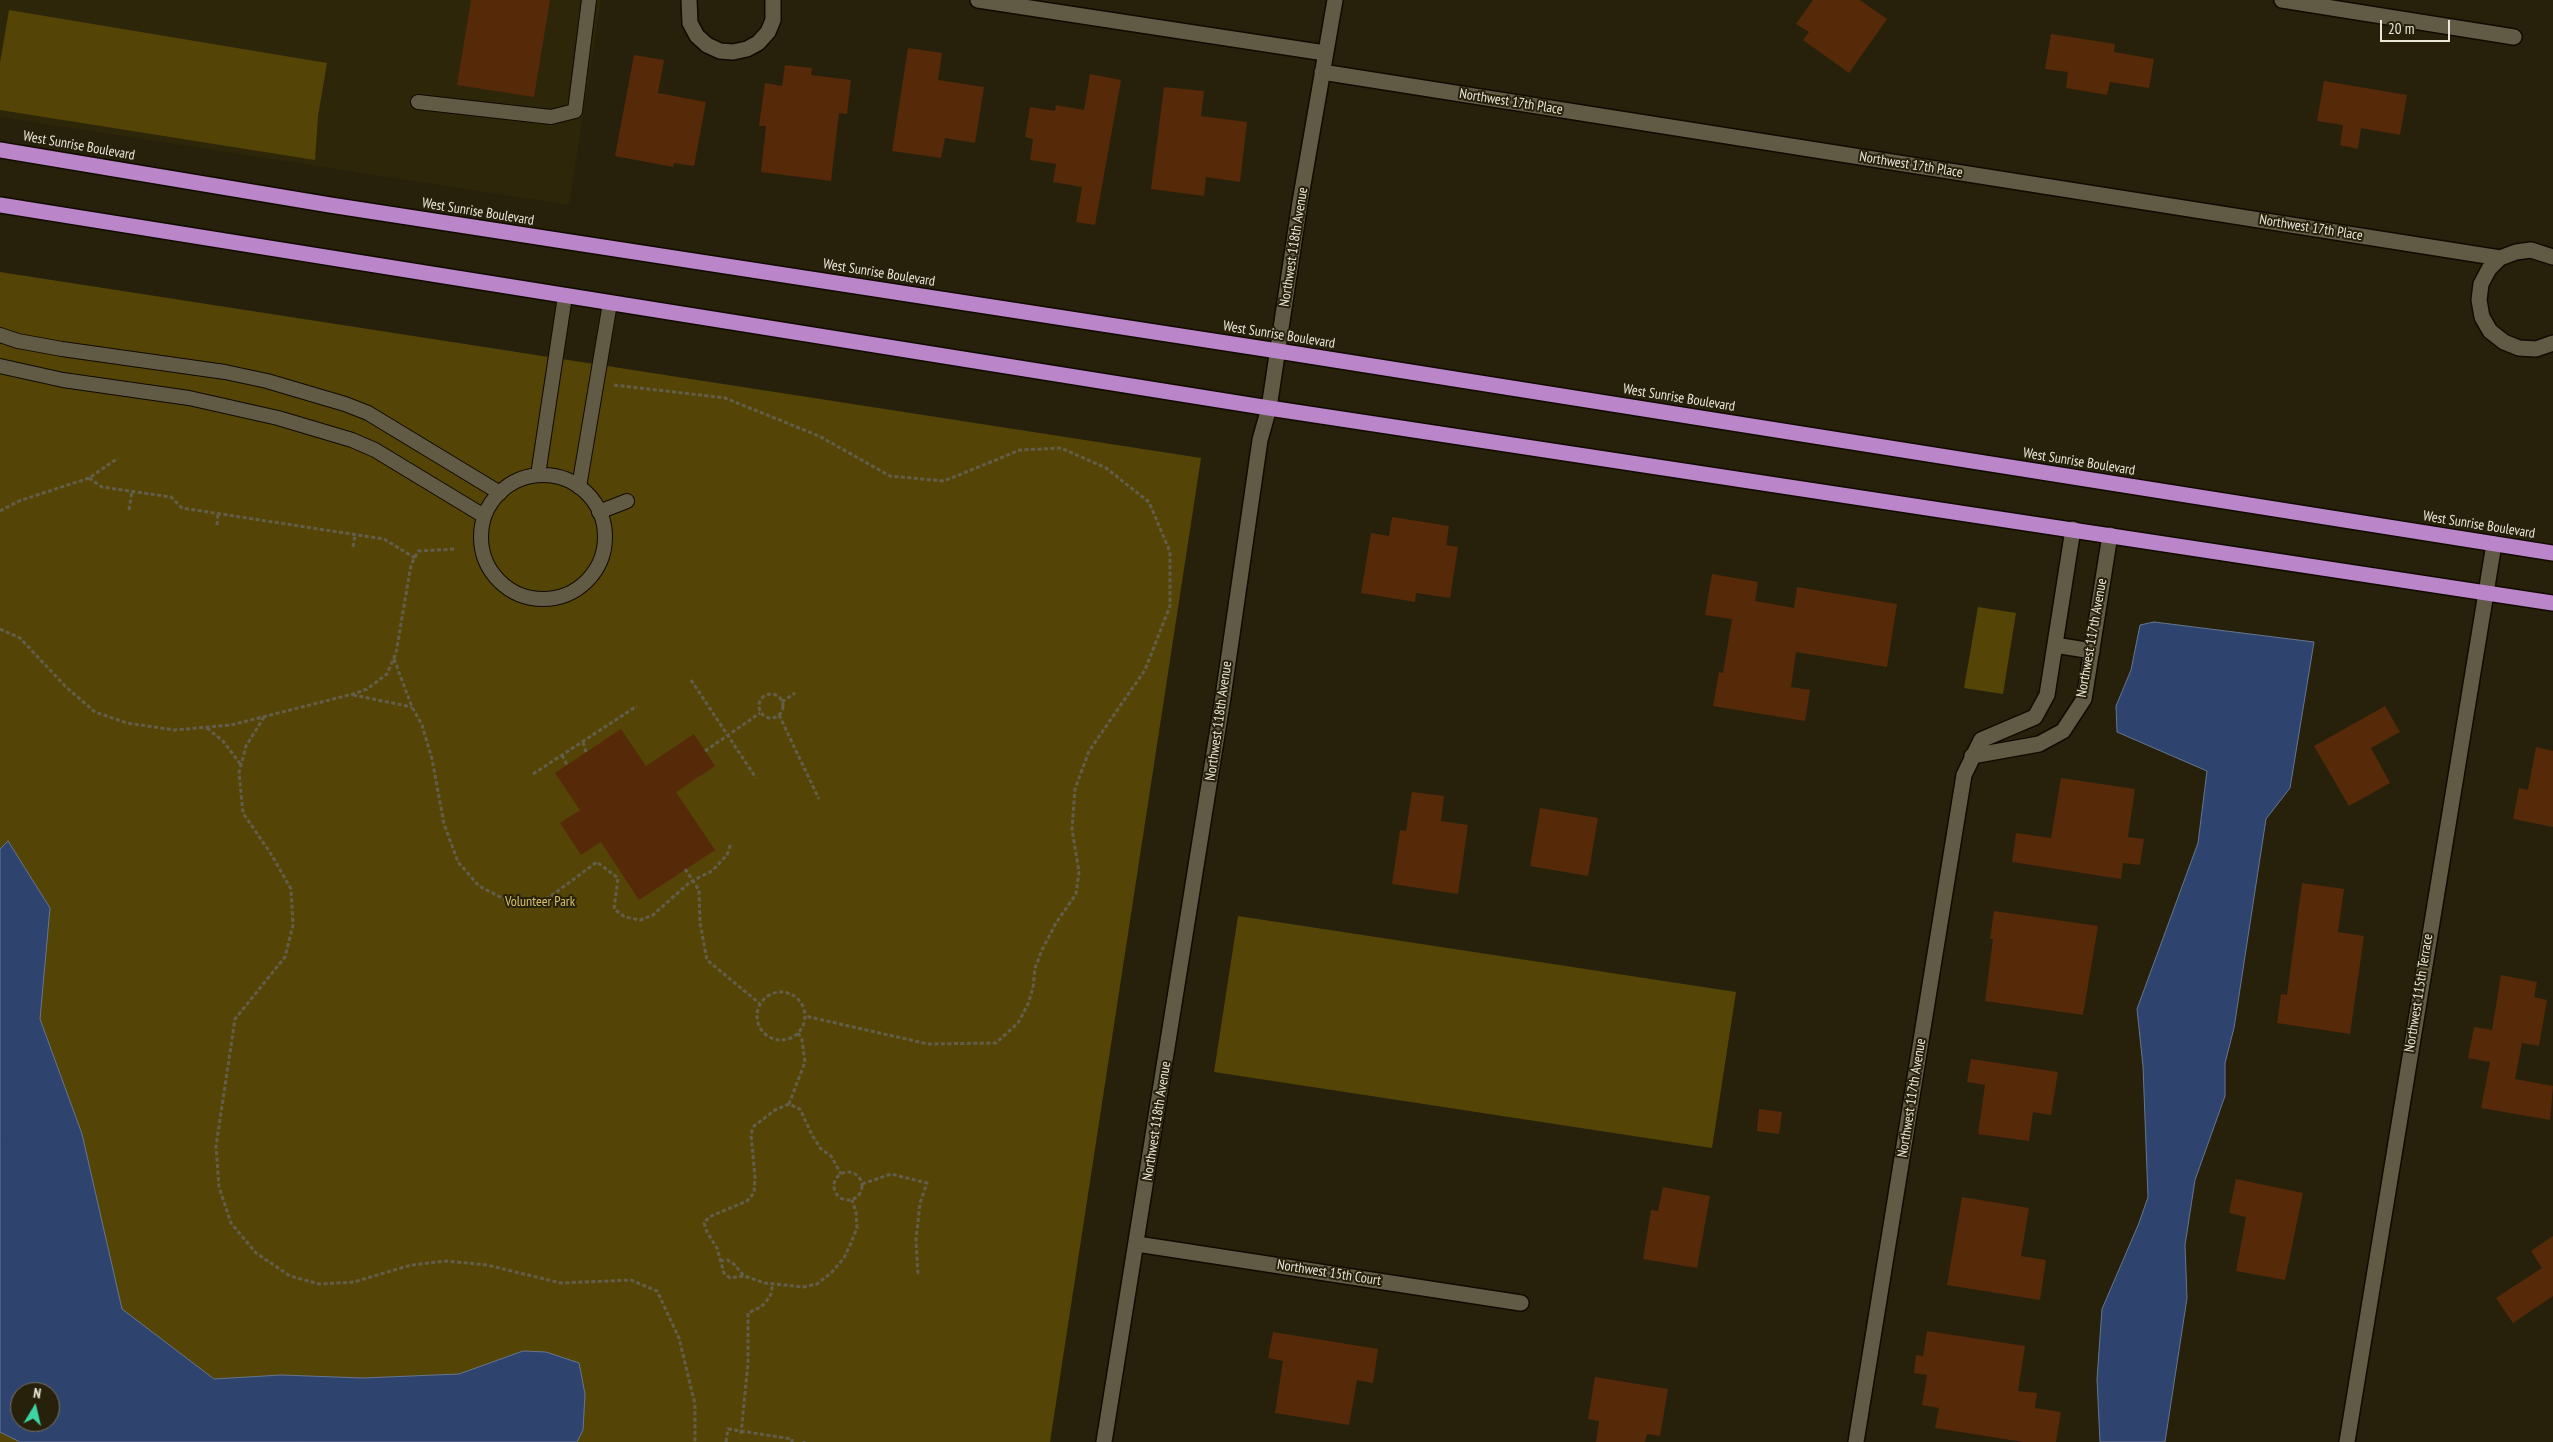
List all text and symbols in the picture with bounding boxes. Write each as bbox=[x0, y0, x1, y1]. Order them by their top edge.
scale bar bbox=[2383, 10, 2453, 42]
text: 20 m bbox=[2388, 19, 2414, 38]
street label: Northwest 17th Place bbox=[1458, 86, 1564, 118]
street label: West Sunrise Boulevard bbox=[22, 128, 136, 164]
street label: Northwest 17th Place bbox=[1858, 149, 1964, 181]
street label: Northwest 118th Avenue bbox=[1276, 186, 1312, 308]
street label: West Sunrise Boulevard bbox=[421, 195, 535, 229]
street label: Northwest 17th Place bbox=[2258, 212, 2364, 244]
street label: West Sunrise Boulevard bbox=[822, 256, 936, 290]
street label: West Sunrise Boulevard bbox=[1222, 318, 1336, 352]
street label: West Sunrise Boulevard bbox=[1622, 381, 1736, 415]
street label: West Sunrise Boulevard bbox=[2022, 445, 2136, 479]
street label: West Sunrise Boulevard bbox=[2422, 508, 2536, 542]
street label: Northwest 117th Avenue bbox=[2073, 577, 2111, 699]
street label: Northwest 118th Avenue bbox=[1202, 660, 1236, 782]
park label: Volunteer Park bbox=[505, 894, 575, 910]
street label: Northwest 115th Terrace bbox=[2401, 933, 2437, 1053]
street label: Northwest 117th Avenue bbox=[1894, 1037, 1930, 1159]
street label: Northwest 118th Avenue bbox=[1139, 1060, 1175, 1182]
street label: Northwest 15th Court bbox=[1276, 1256, 1382, 1290]
north arrow bbox=[10, 1382, 60, 1432]
text: N bbox=[32, 1384, 42, 1403]

